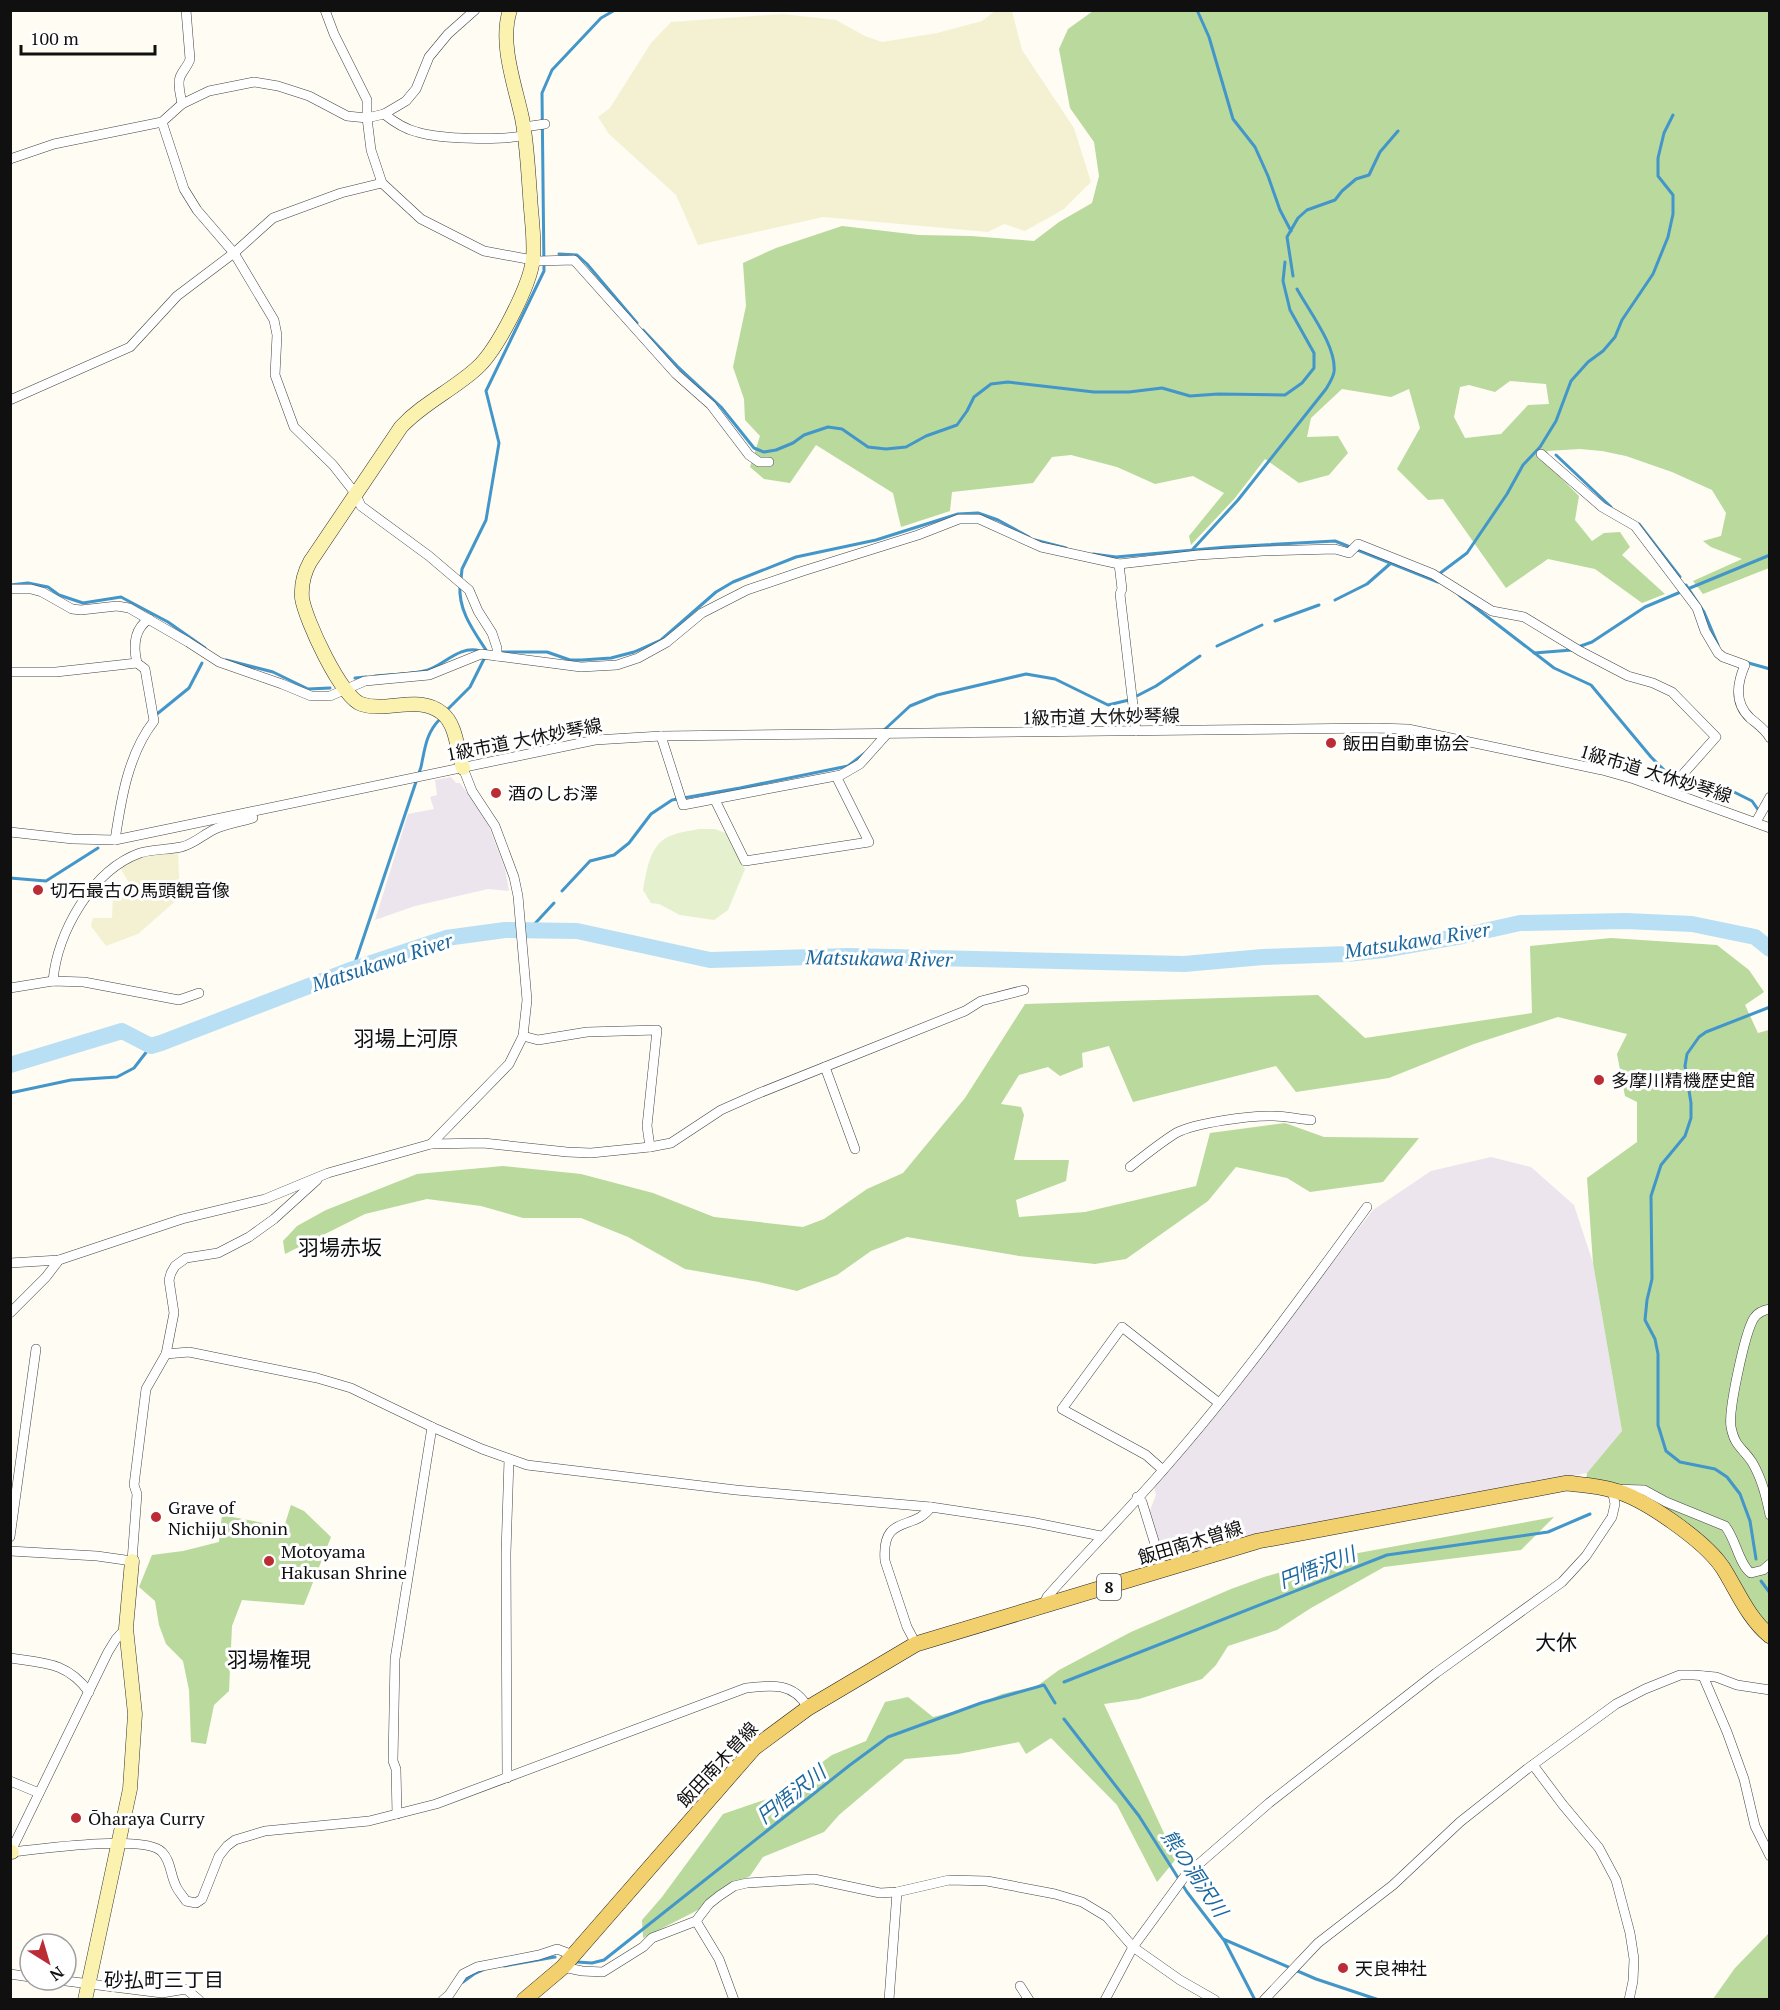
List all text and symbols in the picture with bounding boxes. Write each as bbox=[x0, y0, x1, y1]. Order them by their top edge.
scale bar bbox=[21, 18, 154, 56]
text: 100 m bbox=[30, 26, 79, 50]
street label: 1級市道 大休妙琴線 bbox=[1022, 703, 1180, 729]
street label: 1級市道 大休妙琴線 bbox=[444, 712, 604, 766]
place label: 飯田自動車協会 bbox=[1343, 731, 1469, 755]
marker: 飯田自動車協会 bbox=[1324, 736, 1338, 750]
street label: 1級市道 大休妙琴線 bbox=[1577, 738, 1735, 808]
place label: 酒のしお澤 bbox=[508, 781, 598, 805]
marker: 酒のしお澤 bbox=[489, 786, 503, 800]
place label: 切石最古の馬頭観音像 bbox=[50, 878, 230, 902]
marker: 切石最古の馬頭観音像 bbox=[31, 883, 45, 897]
water label: Matsukawa River bbox=[1341, 915, 1493, 965]
water label: Matsukawa River bbox=[307, 926, 457, 998]
water label: Matsukawa River bbox=[804, 943, 954, 973]
district label: 羽場上河原 bbox=[354, 1024, 459, 1052]
place label: 多摩川精機歴史館 bbox=[1611, 1068, 1755, 1092]
marker: 多摩川精機歴史館 bbox=[1592, 1073, 1606, 1087]
district label: 羽場赤坂 bbox=[298, 1233, 382, 1261]
place label: Grave of Nichiju Shonin bbox=[168, 1495, 288, 1540]
marker: Grave of Nichiju Shonin bbox=[149, 1510, 163, 1524]
street label: 飯田南木曽線 bbox=[1135, 1515, 1245, 1569]
place label: Motoyama Hakusan Shrine bbox=[281, 1539, 407, 1584]
water label: 円悟沢川 bbox=[1275, 1539, 1361, 1594]
marker: Motoyama Hakusan Shrine bbox=[262, 1554, 276, 1568]
road number: 8 bbox=[1097, 1574, 1121, 1600]
district label: 大休 bbox=[1535, 1628, 1577, 1656]
district label: 羽場権現 bbox=[227, 1645, 311, 1673]
street label: 飯田南木曽線 bbox=[671, 1716, 763, 1812]
water label: 円悟沢川 bbox=[751, 1758, 832, 1829]
place label: Ōharaya Curry bbox=[88, 1806, 206, 1830]
marker: Ōharaya Curry bbox=[69, 1811, 83, 1825]
water label: 熊の洞沢川 bbox=[1156, 1824, 1235, 1924]
north arrow bbox=[18, 1932, 78, 1992]
place label: 天良神社 bbox=[1355, 1956, 1427, 1980]
marker: 天良神社 bbox=[1336, 1961, 1350, 1975]
text: N bbox=[46, 1962, 68, 1986]
district label: 砂払町三丁目 bbox=[104, 1966, 224, 1993]

